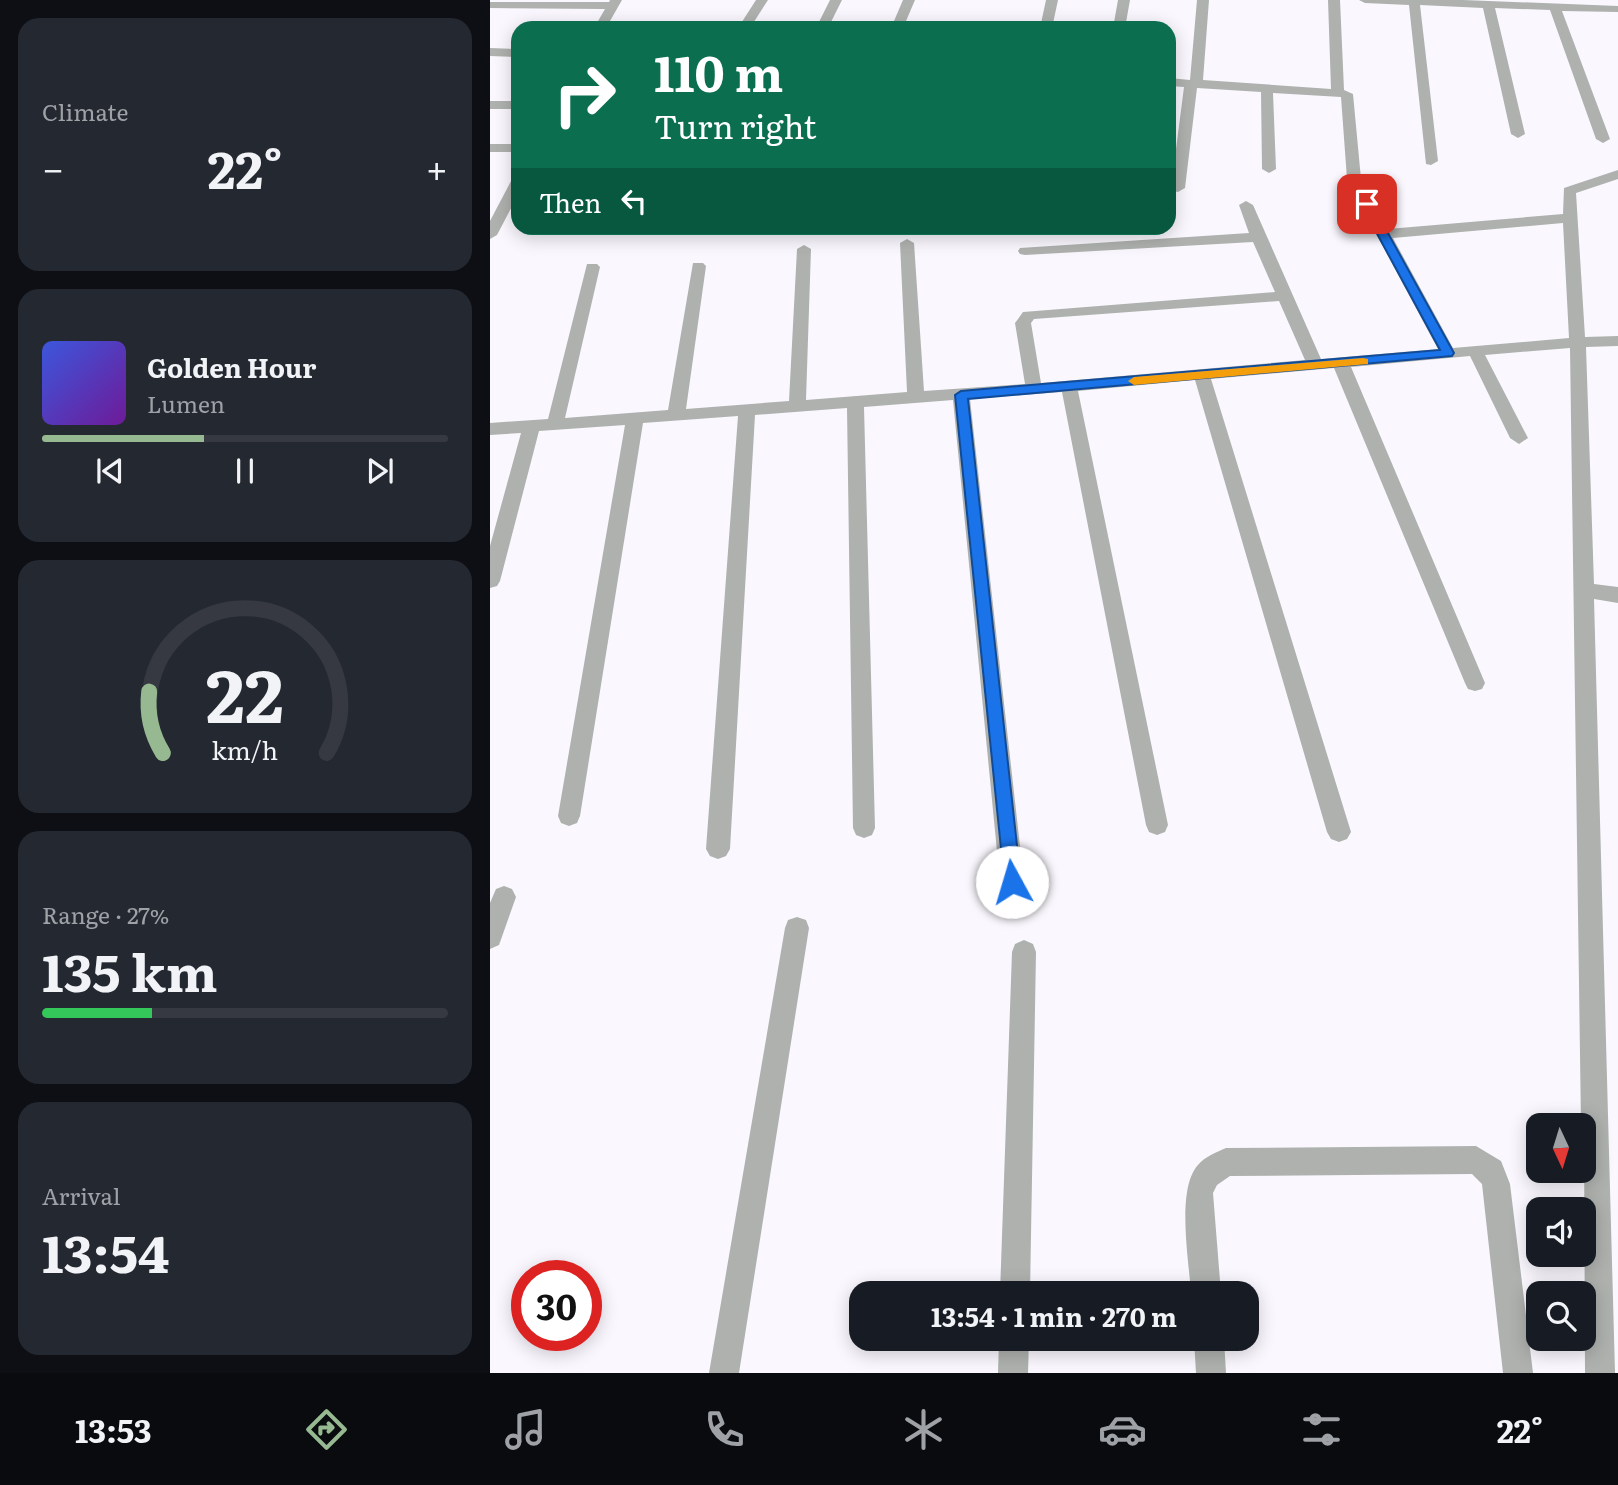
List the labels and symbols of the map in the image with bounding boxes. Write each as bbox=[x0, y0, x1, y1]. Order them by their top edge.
pin bbox=[1337, 174, 1397, 234]
position arrow bbox=[975, 845, 1049, 919]
north arrow bbox=[1526, 1113, 1596, 1183]
speed limit sign: 30 bbox=[511, 1260, 602, 1351]

